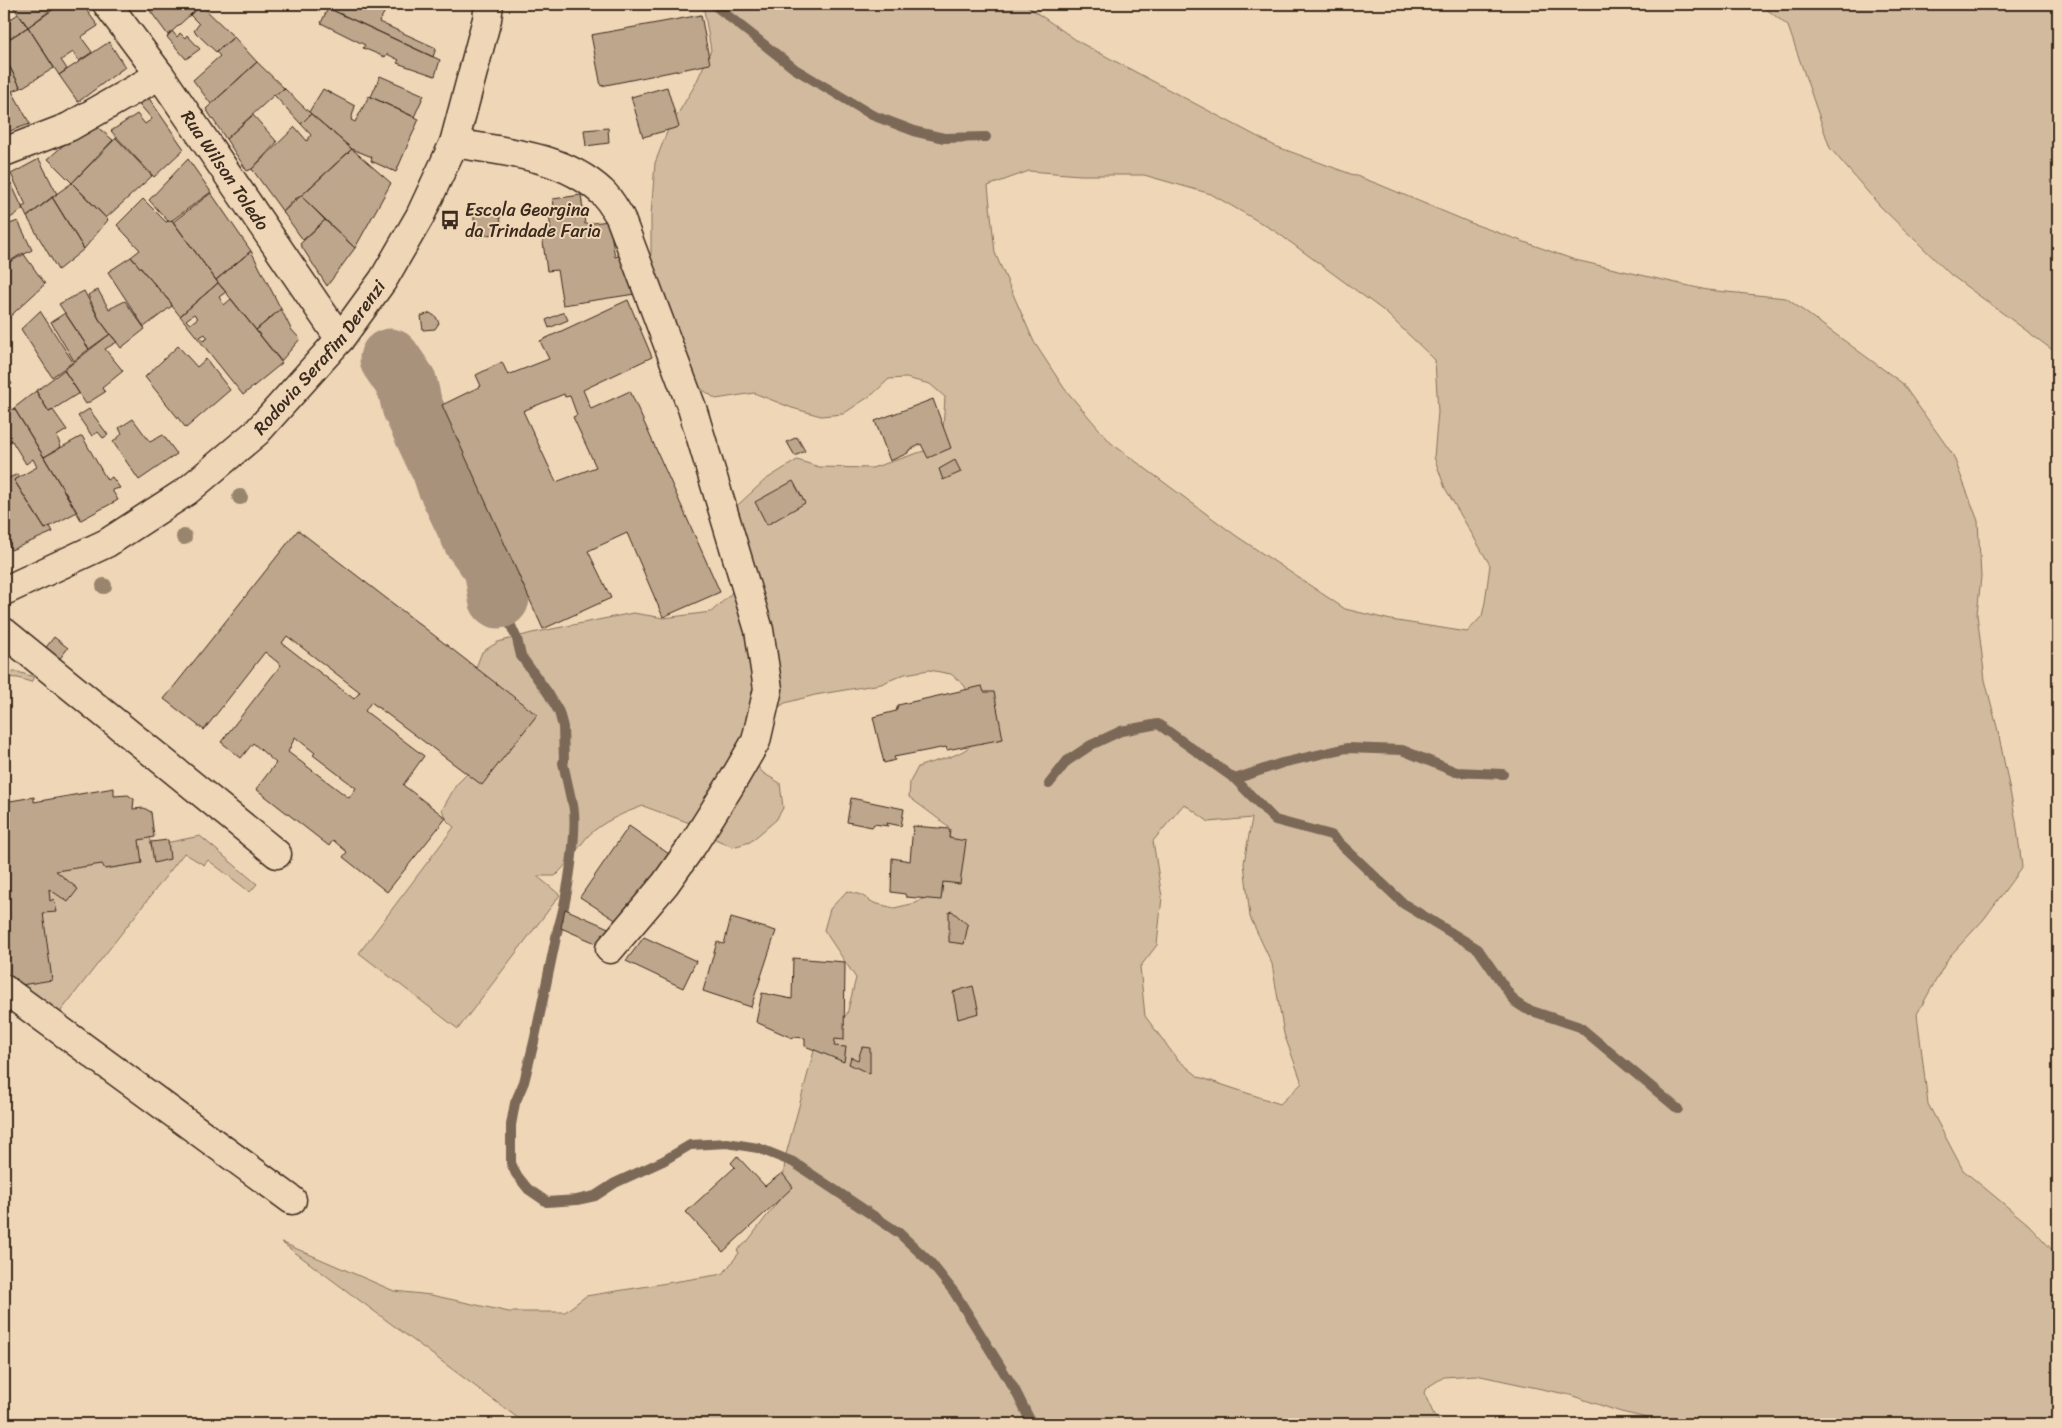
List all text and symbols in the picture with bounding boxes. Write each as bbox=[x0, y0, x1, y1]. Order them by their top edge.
street label: Rua Wilson Toledo bbox=[172, 103, 278, 237]
place label: Escola Georgina da Trindade Faria bbox=[465, 194, 601, 247]
bus stop icon: Escola Georgina da Trindade Faria bbox=[439, 209, 461, 231]
street label: Rodovia Serafim Derenzi bbox=[245, 272, 395, 443]

